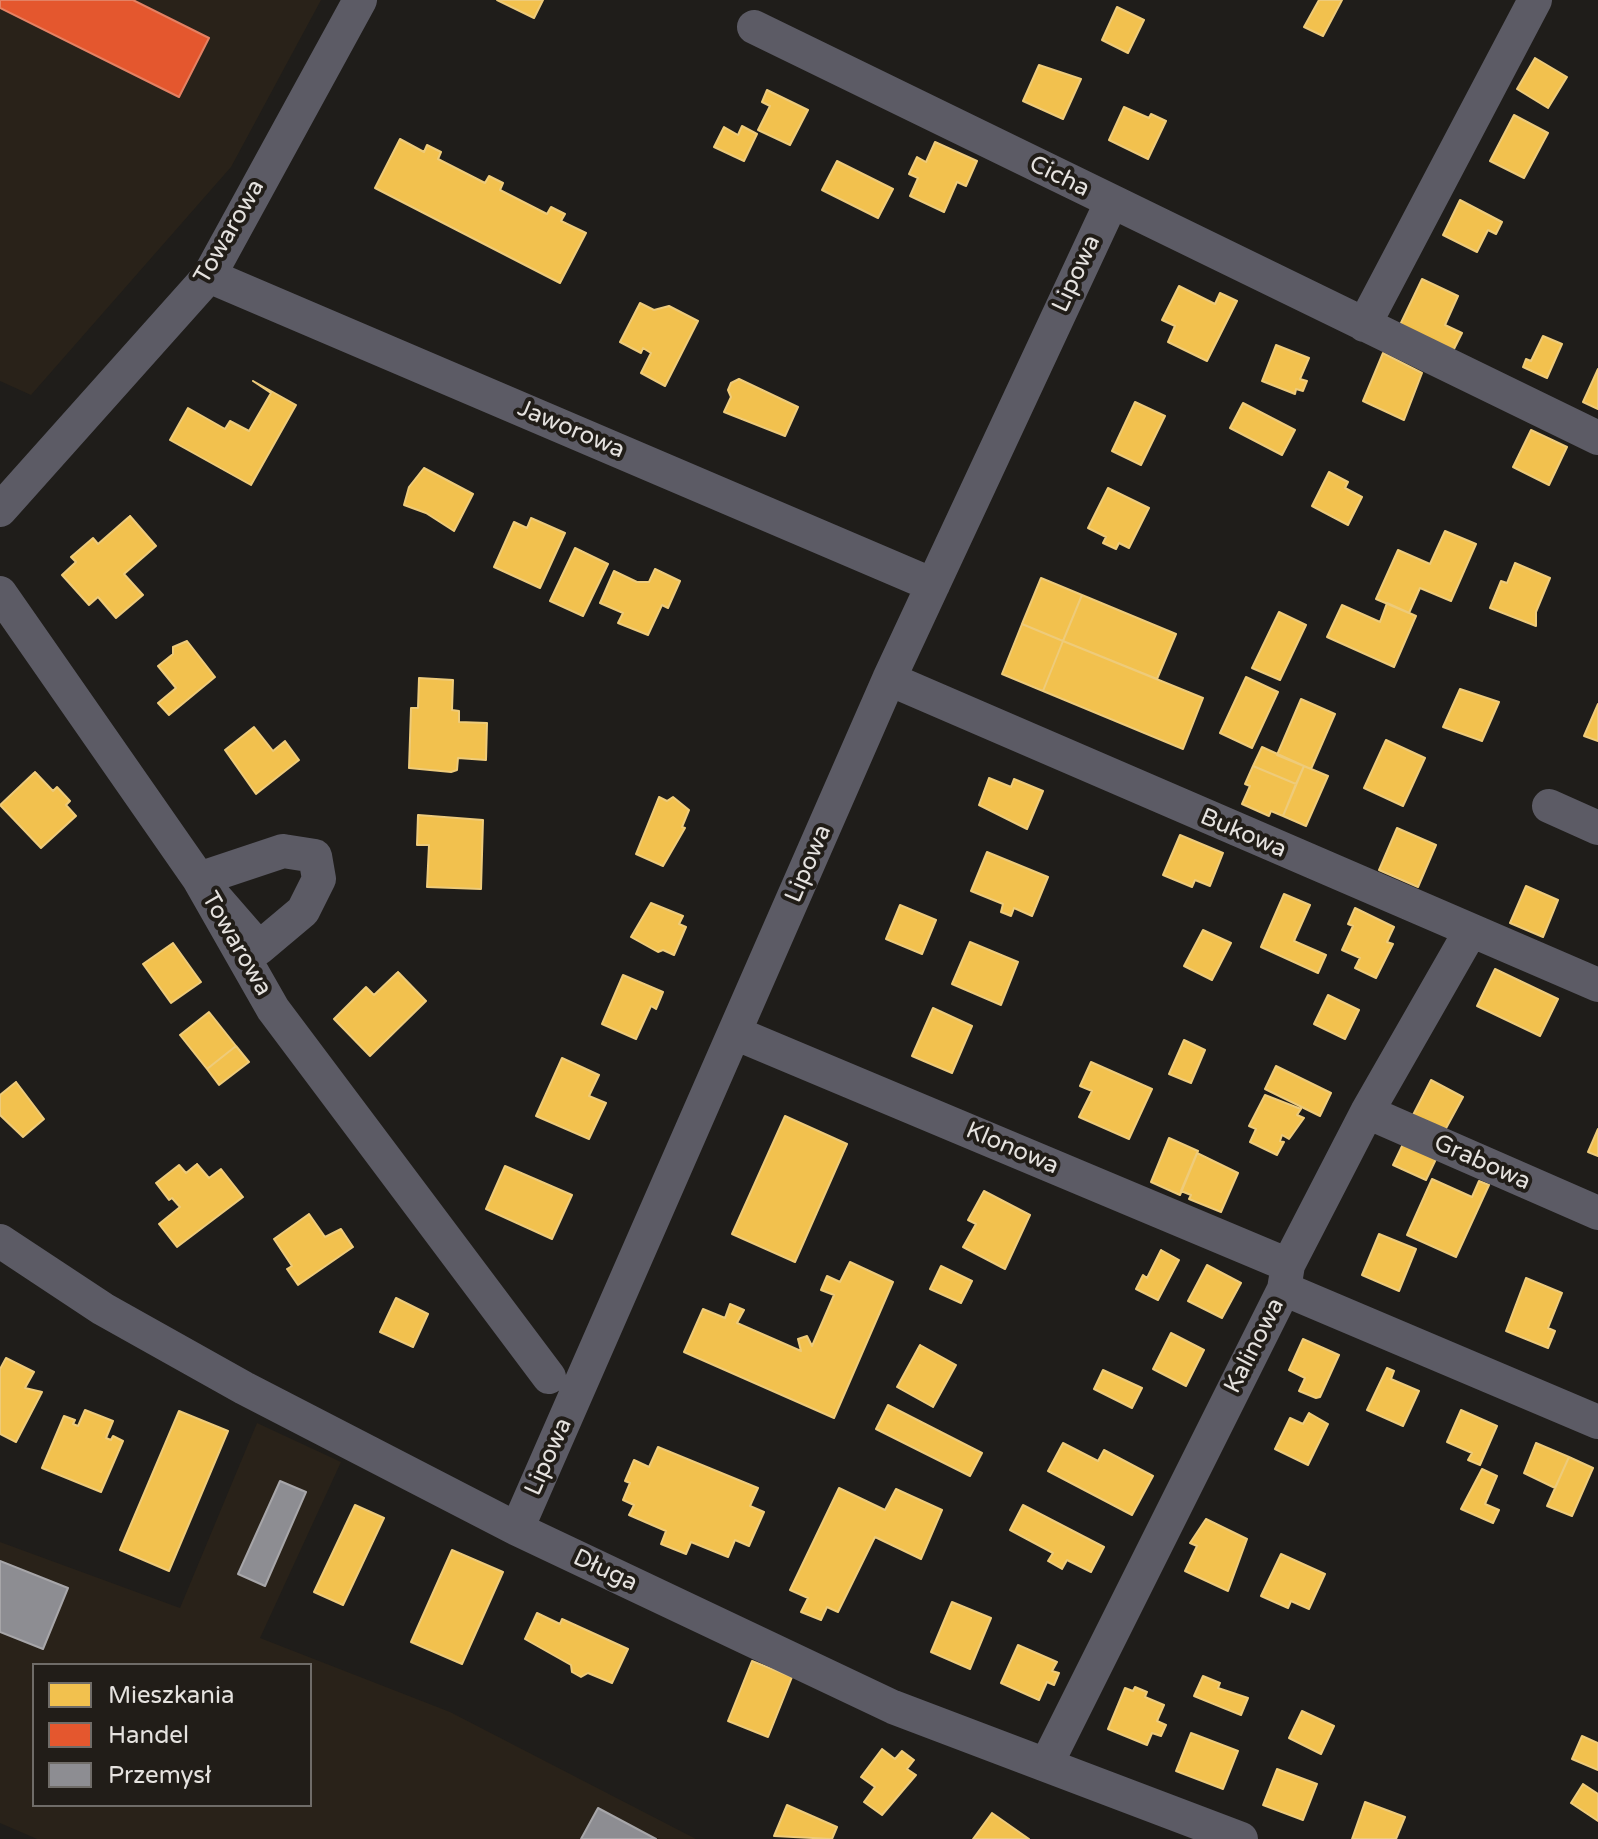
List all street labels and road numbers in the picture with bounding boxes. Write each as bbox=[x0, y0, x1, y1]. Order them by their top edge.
street label: Cicha bbox=[1024, 150, 1094, 204]
street label: Towarowa bbox=[189, 175, 271, 289]
street label: Lipowa bbox=[1047, 231, 1107, 317]
street label: Jaworowa bbox=[513, 395, 629, 465]
street label: Bukowa bbox=[1196, 803, 1290, 865]
street label: Lipowa bbox=[780, 821, 838, 907]
street label: Towarowa bbox=[195, 887, 277, 1001]
street label: Klonowa bbox=[961, 1117, 1063, 1181]
street label: Grabowa bbox=[1429, 1129, 1535, 1197]
street label: Kalinowa bbox=[1219, 1294, 1291, 1398]
street label: Lipowa bbox=[519, 1414, 579, 1500]
street label: Długa bbox=[568, 1544, 642, 1598]

